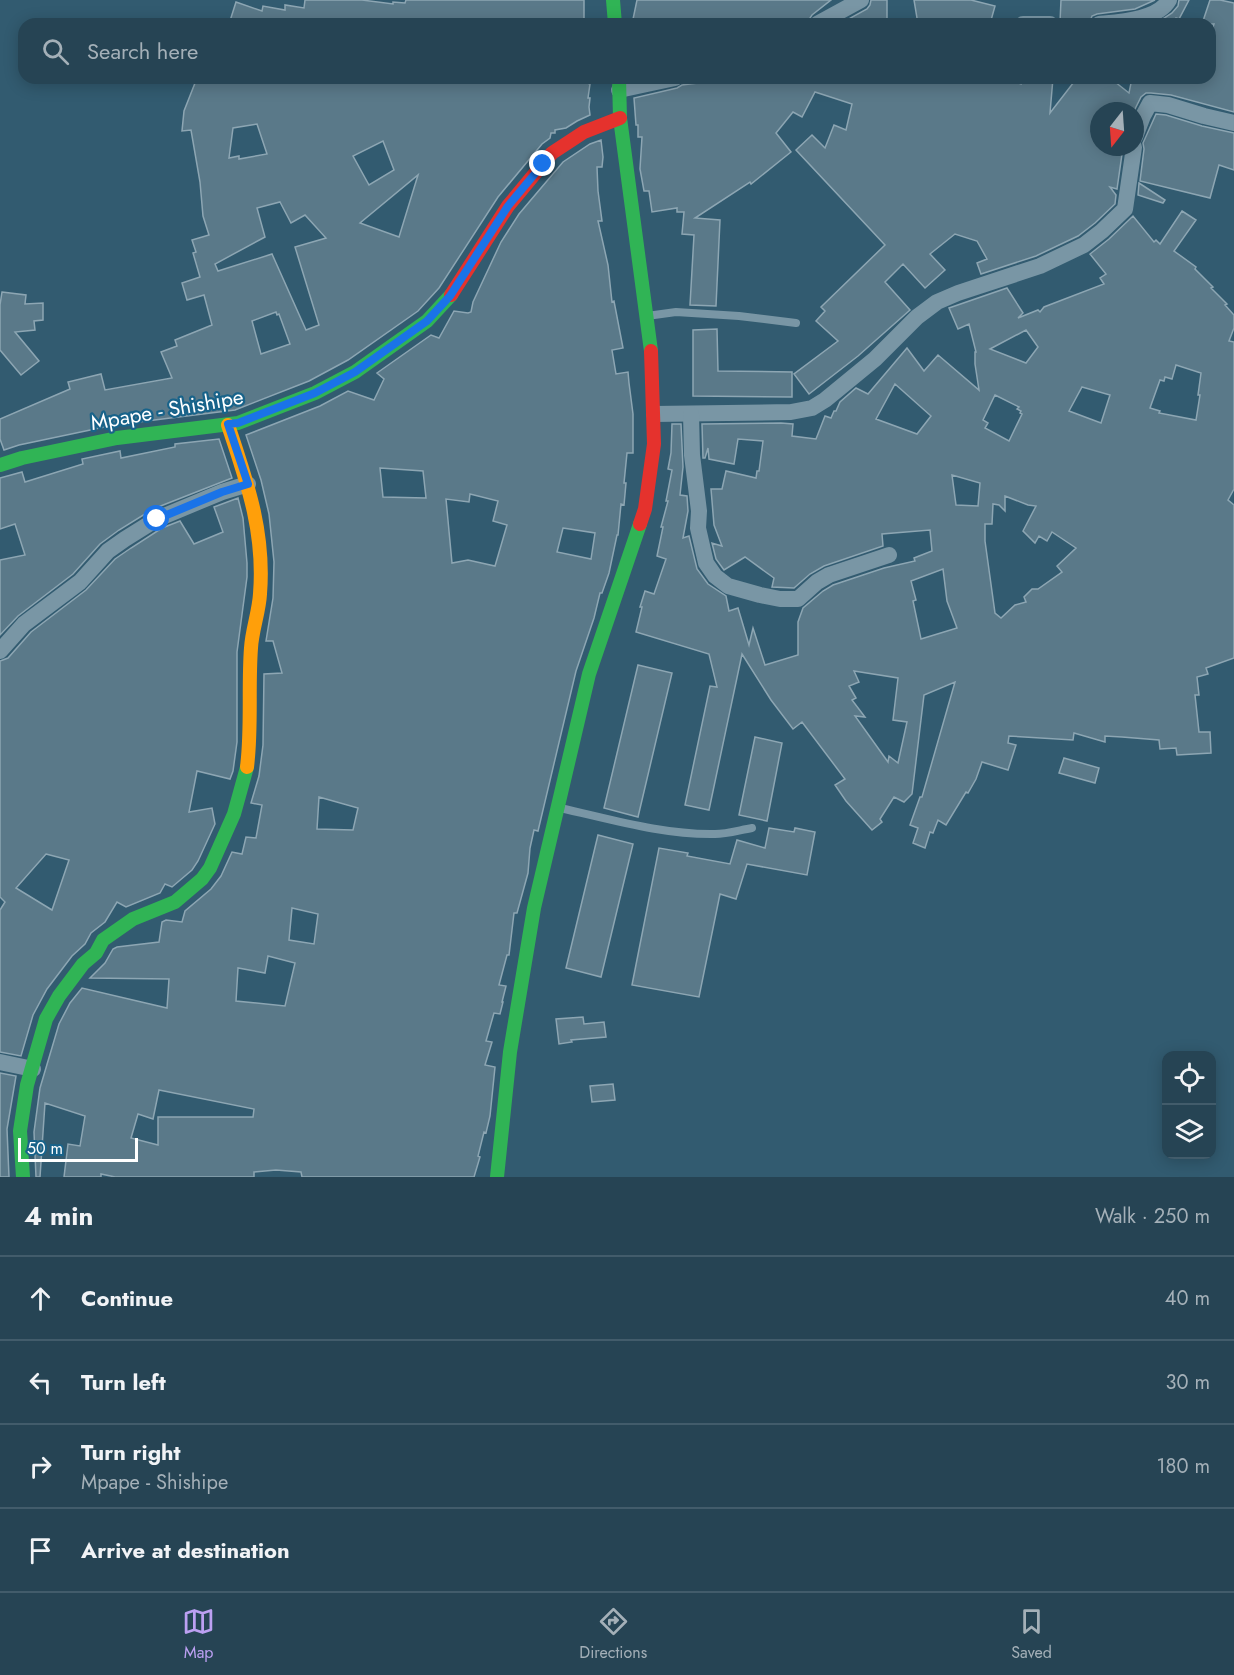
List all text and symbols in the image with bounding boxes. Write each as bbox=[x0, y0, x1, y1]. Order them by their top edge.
search box bbox=[18, 18, 1216, 84]
icon: search bbox=[39, 35, 72, 68]
text: Search here bbox=[87, 35, 198, 67]
north arrow bbox=[1090, 102, 1144, 156]
route end bbox=[529, 150, 555, 176]
street label: Mpape - Shishipe bbox=[88, 382, 246, 438]
route start bbox=[143, 505, 169, 531]
map controls bbox=[1162, 1051, 1216, 1159]
button: locate bbox=[1162, 1051, 1216, 1105]
button: layers bbox=[1162, 1105, 1216, 1159]
scale bar bbox=[18, 1135, 138, 1162]
text: 50 m bbox=[27, 1137, 63, 1160]
text: 4 min bbox=[24, 1197, 93, 1235]
text: Walk · 250 m bbox=[1095, 1202, 1210, 1231]
icon: ahead bbox=[24, 1282, 57, 1315]
text: Continue bbox=[81, 1282, 173, 1314]
text: 40 m bbox=[1165, 1284, 1210, 1313]
icon: left bbox=[24, 1366, 57, 1399]
text: Turn left bbox=[81, 1366, 166, 1398]
text: 30 m bbox=[1165, 1368, 1210, 1397]
text: Turn right bbox=[81, 1436, 181, 1468]
icon: right bbox=[24, 1450, 57, 1483]
text: 180 m bbox=[1156, 1452, 1210, 1481]
text: Mpape - Shishipe bbox=[81, 1468, 228, 1497]
icon: arrive bbox=[24, 1534, 57, 1567]
text: Arrive at destination bbox=[81, 1534, 290, 1566]
tab: Map bbox=[182, 1605, 215, 1664]
tab: Directions bbox=[579, 1605, 647, 1664]
tab: Saved bbox=[1011, 1605, 1052, 1664]

